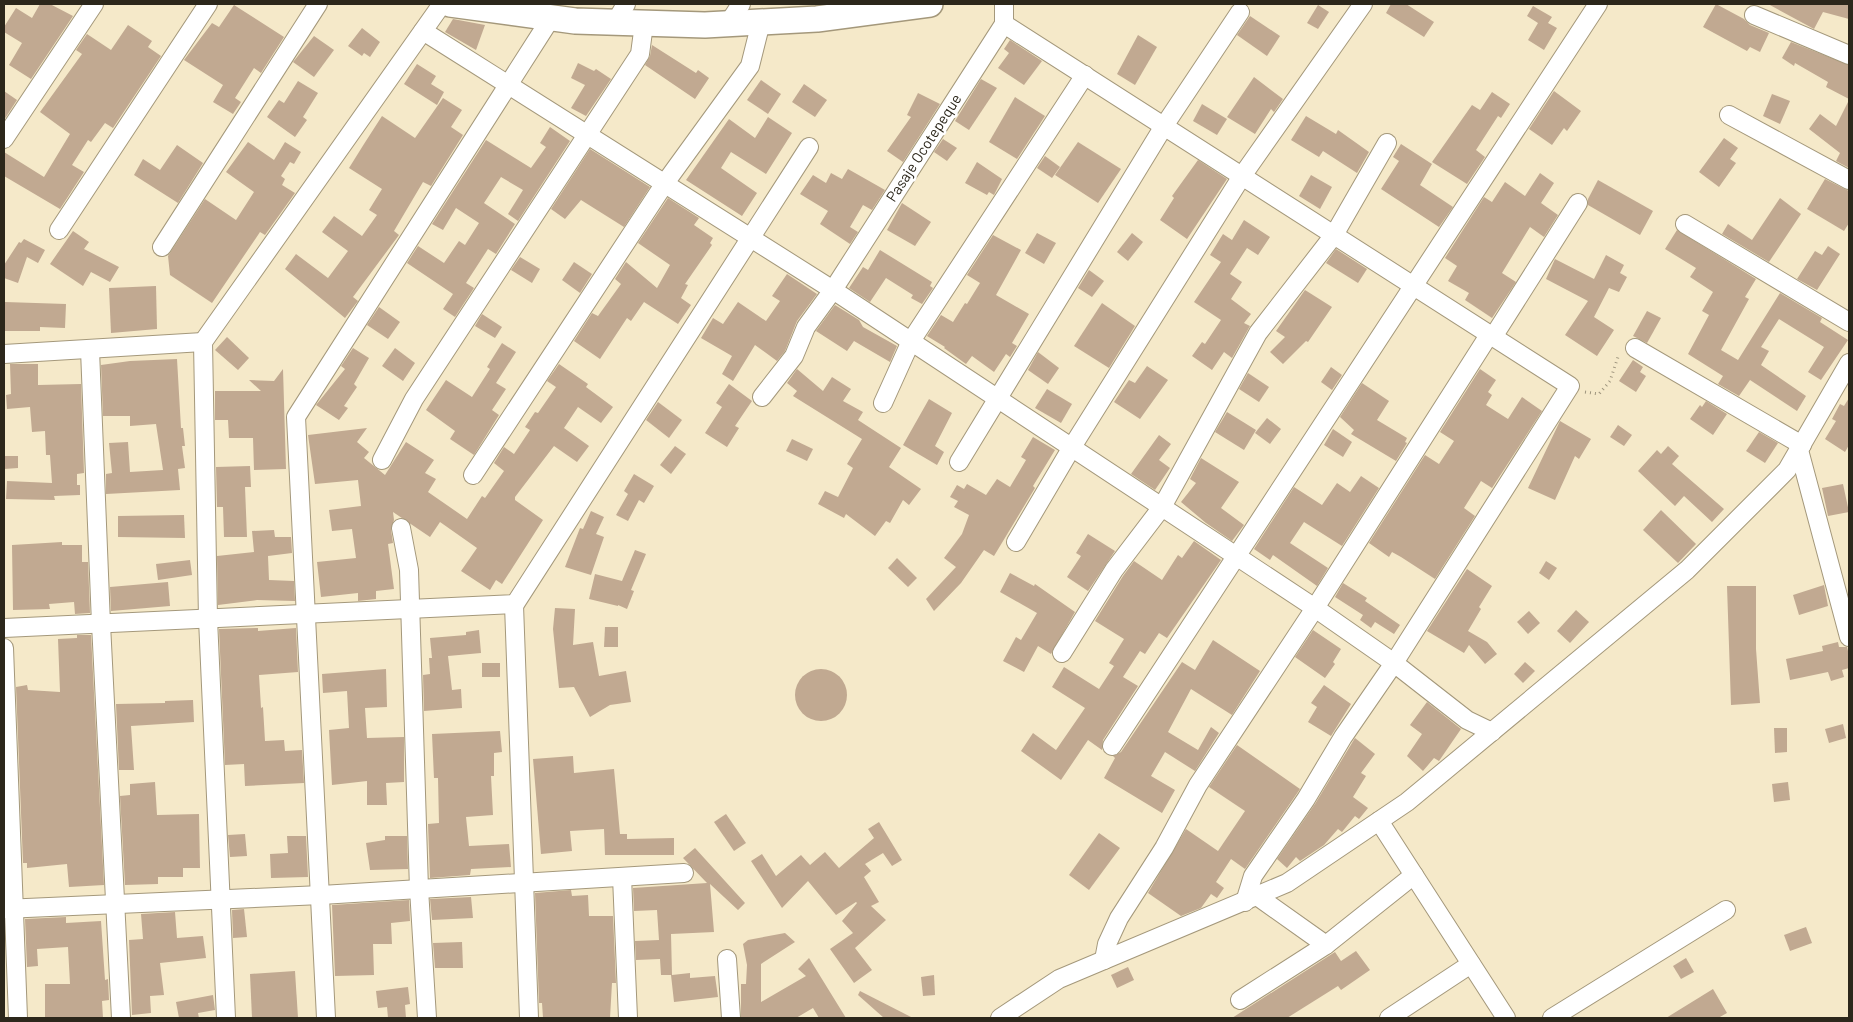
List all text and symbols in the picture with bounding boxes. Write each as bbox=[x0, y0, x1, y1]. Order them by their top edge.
street label: Pasaje Ocotepeque bbox=[882, 90, 965, 205]

